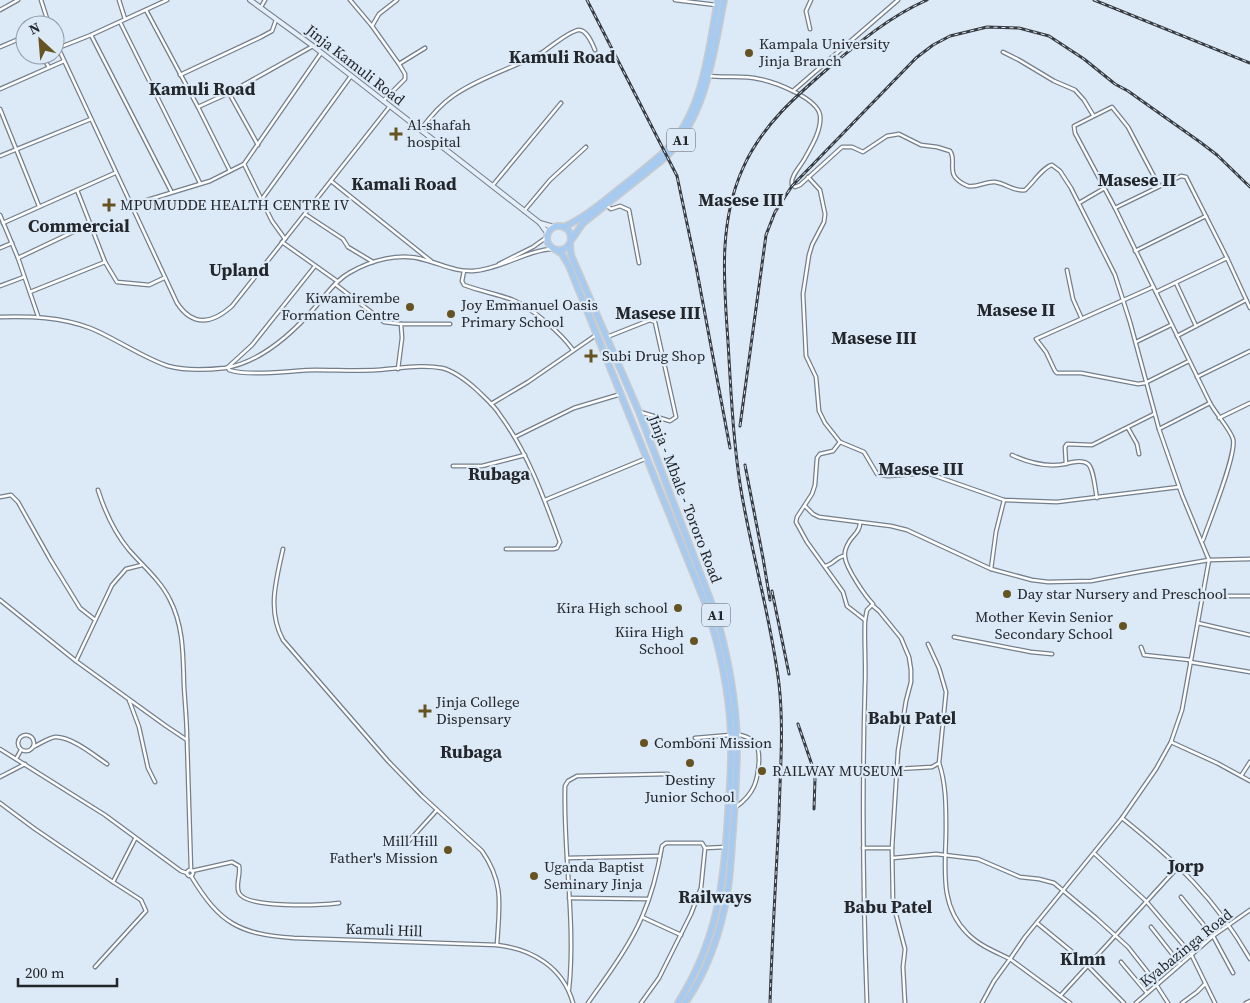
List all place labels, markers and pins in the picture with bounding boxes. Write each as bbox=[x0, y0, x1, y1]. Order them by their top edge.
place label: Kampala University Jinja Branch bbox=[758, 33, 890, 71]
marker: Kampala University Jinja Branch bbox=[743, 47, 755, 59]
place label: Al-shafah hospital bbox=[407, 114, 471, 152]
marker: Al-shafah hospital bbox=[389, 127, 403, 141]
place label: MPUMUDDE HEALTH CENTRE IV bbox=[120, 194, 349, 215]
marker: MPUMUDDE HEALTH CENTRE IV bbox=[102, 198, 116, 212]
place label: Kiwamirembe Formation Centre bbox=[281, 287, 400, 325]
place label: Joy Emmanuel Oasis Primary School bbox=[460, 294, 598, 332]
marker: Kiwamirembe Formation Centre bbox=[404, 301, 416, 313]
marker: Joy Emmanuel Oasis Primary School bbox=[445, 308, 457, 320]
place label: Subi Drug Shop bbox=[602, 345, 705, 366]
marker: Subi Drug Shop bbox=[584, 349, 598, 363]
place label: Day star Nursery and Preschool bbox=[1017, 583, 1228, 604]
marker: Day star Nursery and Preschool bbox=[1001, 588, 1013, 600]
place label: Kira High school bbox=[556, 597, 669, 618]
marker: Kira High school bbox=[672, 602, 684, 614]
place label: Mother Kevin Senior Secondary School bbox=[975, 606, 1114, 644]
marker: Mother Kevin Senior Secondary School bbox=[1117, 620, 1129, 632]
place label: Kiira High School bbox=[615, 621, 685, 659]
marker: Kiira High School bbox=[688, 635, 700, 647]
place label: Jinja College Dispensary bbox=[435, 691, 520, 729]
marker: Jinja College Dispensary bbox=[418, 704, 432, 718]
place label: Comboni Mission bbox=[654, 732, 772, 753]
marker: Comboni Mission bbox=[638, 737, 650, 749]
marker: Destiny Junior School bbox=[684, 757, 696, 769]
place label: RAILWAY MUSEUM bbox=[772, 760, 903, 781]
marker: RAILWAY MUSEUM bbox=[756, 765, 768, 777]
place label: Destiny Junior School bbox=[644, 769, 736, 807]
place label: Mill Hill Father's Mission bbox=[329, 830, 439, 868]
marker: Mill Hill Father's Mission bbox=[442, 844, 454, 856]
place label: Uganda Baptist Seminary Jinja bbox=[544, 856, 644, 894]
marker: Uganda Baptist Seminary Jinja bbox=[528, 870, 540, 882]

